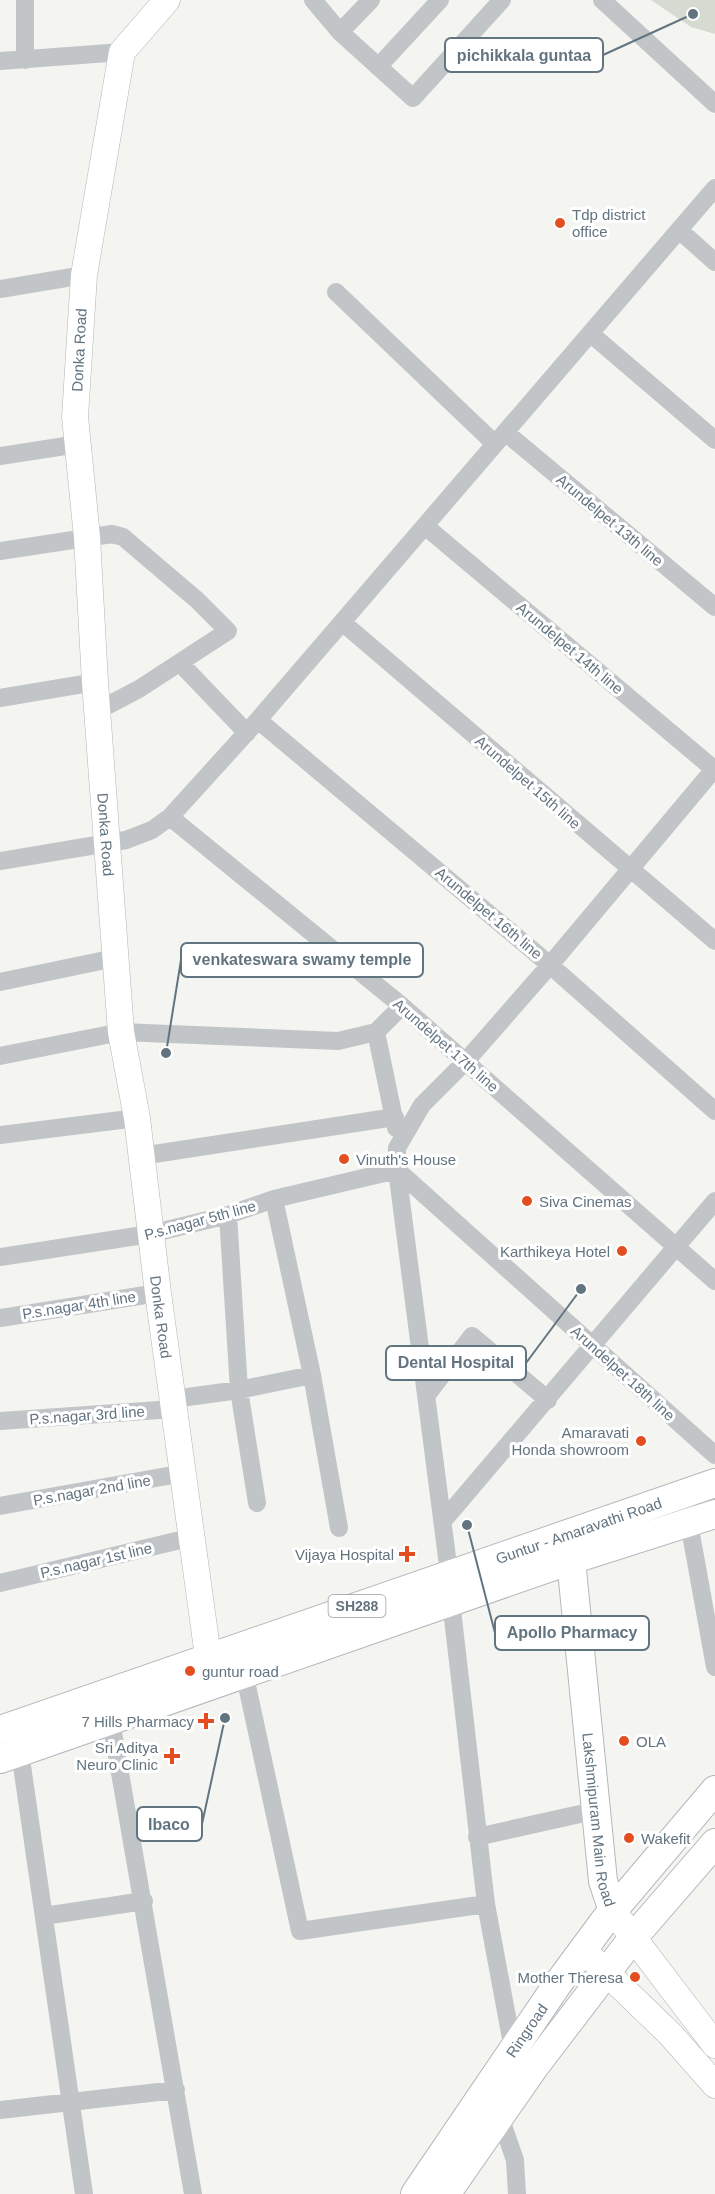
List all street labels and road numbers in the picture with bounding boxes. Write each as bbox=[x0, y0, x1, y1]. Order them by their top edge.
street label: Donka Road bbox=[68, 308, 90, 392]
street label: Arundelpet 13th line bbox=[553, 471, 667, 569]
street label: Arundelpet 14th line bbox=[513, 599, 627, 697]
street label: Arundelpet 15th line bbox=[472, 732, 584, 832]
street label: Donka Road bbox=[95, 792, 118, 877]
street label: Arundelpet 16th line bbox=[432, 864, 546, 962]
street label: Arundelpet 17th line bbox=[390, 995, 502, 1095]
street label: P.s.nagar 5th line bbox=[142, 1197, 258, 1243]
street label: Donka Road bbox=[147, 1275, 175, 1359]
street label: P.s.nagar 4th line bbox=[21, 1288, 137, 1322]
street label: Arundelpet 18th line bbox=[568, 1322, 678, 1424]
street label: P.s.nagar 3rd line bbox=[29, 1402, 145, 1428]
street label: P.s.nagar 2nd line bbox=[32, 1471, 152, 1509]
street label: Guntur - Amaravathi Road bbox=[493, 1494, 664, 1567]
street label: P.s.nagar 1st line bbox=[39, 1539, 153, 1581]
road number: SH288 bbox=[328, 1595, 386, 1617]
street label: Lakshmipuram Main Road bbox=[580, 1732, 619, 1908]
street label: Ringroad bbox=[502, 2000, 550, 2060]

